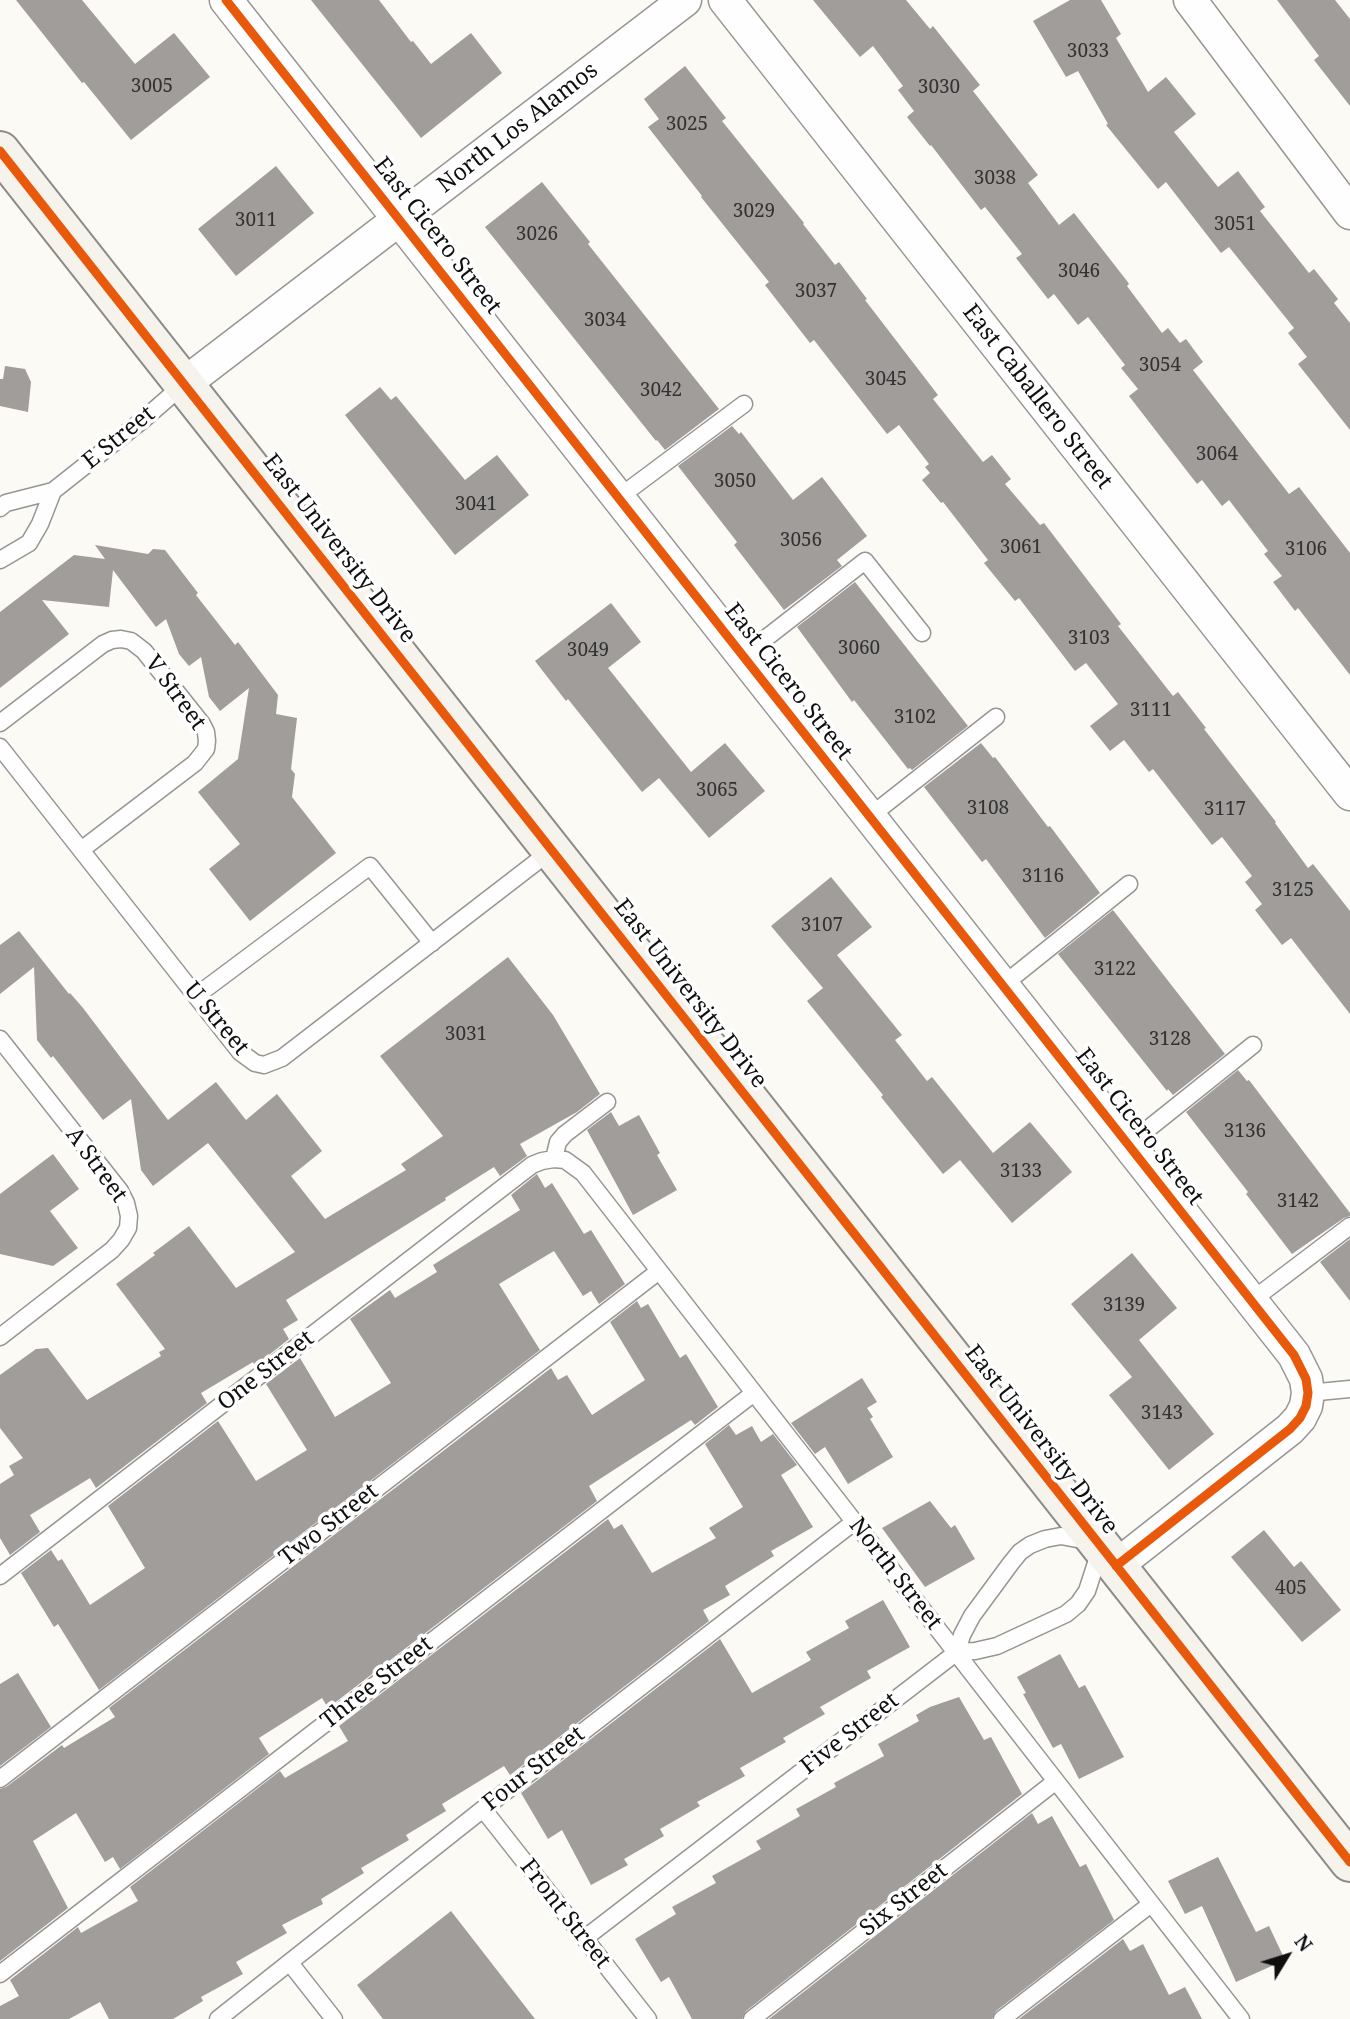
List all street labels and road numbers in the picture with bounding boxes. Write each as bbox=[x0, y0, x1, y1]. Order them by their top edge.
street label: North Los Alamos bbox=[432, 57, 604, 199]
street label: East Cicero Street bbox=[367, 152, 507, 320]
street label: East Caballero Street bbox=[956, 299, 1118, 495]
street label: E Street bbox=[77, 401, 161, 475]
street label: East University Drive bbox=[257, 449, 421, 649]
street label: East Cicero Street bbox=[718, 598, 858, 766]
street label: V Street bbox=[139, 650, 211, 736]
street label: East University Drive bbox=[608, 894, 772, 1094]
street label: U Street bbox=[178, 977, 254, 1061]
street label: East Cicero Street bbox=[1069, 1043, 1209, 1211]
street label: A Street bbox=[59, 1122, 133, 1208]
street label: One Street bbox=[212, 1325, 320, 1417]
street label: East University Drive bbox=[959, 1340, 1123, 1540]
street label: Two Street bbox=[274, 1478, 384, 1572]
street label: North Street bbox=[843, 1513, 947, 1635]
street label: Three Street bbox=[316, 1631, 438, 1735]
street label: Five Street bbox=[796, 1687, 904, 1781]
street label: Four Street bbox=[478, 1721, 590, 1817]
street label: Front Street bbox=[514, 1854, 616, 1974]
street label: Six Street bbox=[855, 1857, 953, 1943]

